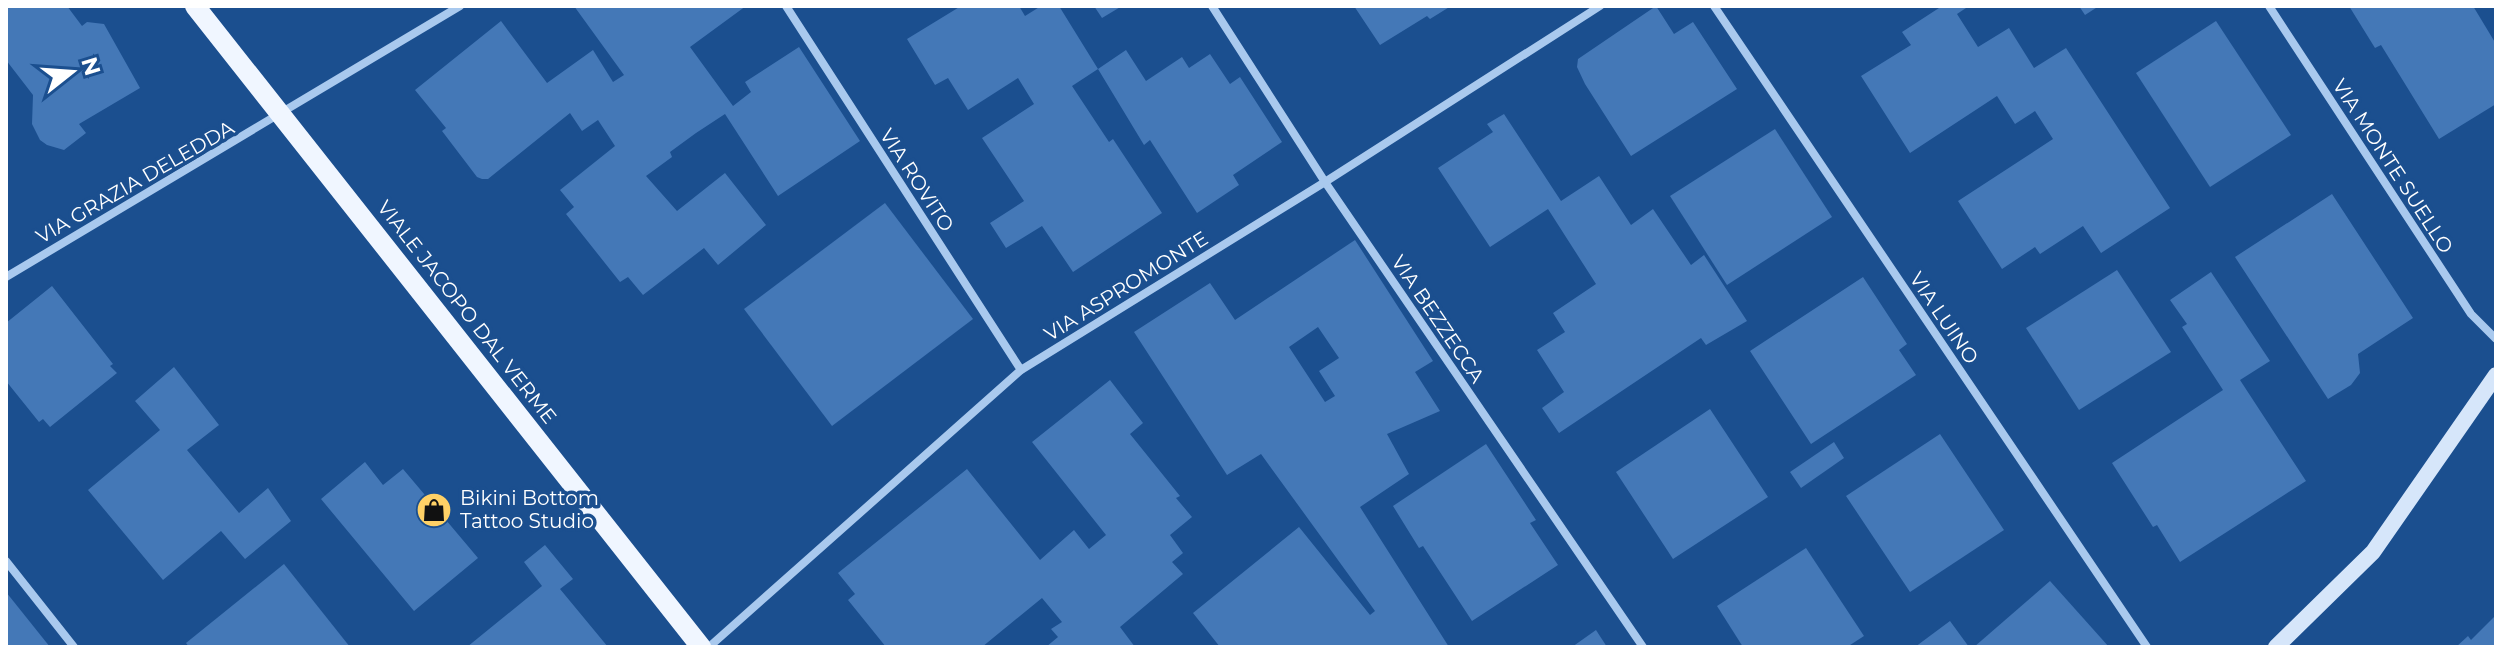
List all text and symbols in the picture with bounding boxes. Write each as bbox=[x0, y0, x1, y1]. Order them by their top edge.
north arrow bbox=[32, 32, 112, 112]
text: N bbox=[75, 54, 106, 79]
street label: VIA MONTE SUELLO bbox=[2328, 74, 2458, 258]
street label: VIA GRAZIA DELEDDA bbox=[32, 115, 239, 248]
street label: VIA ROVITO bbox=[875, 124, 959, 236]
street label: VIALE JACOPO DAL VERME bbox=[372, 196, 562, 428]
street label: VIA ASPROMONTE bbox=[1040, 226, 1212, 346]
street label: VIA BEZZECCA bbox=[1386, 251, 1490, 388]
street label: VIA LUINO bbox=[1904, 267, 1984, 369]
place label: Bikini Bottom Tattoo Studio bbox=[460, 486, 599, 533]
shop icon: Bikini Bottom Tattoo Studio bbox=[415, 491, 453, 529]

